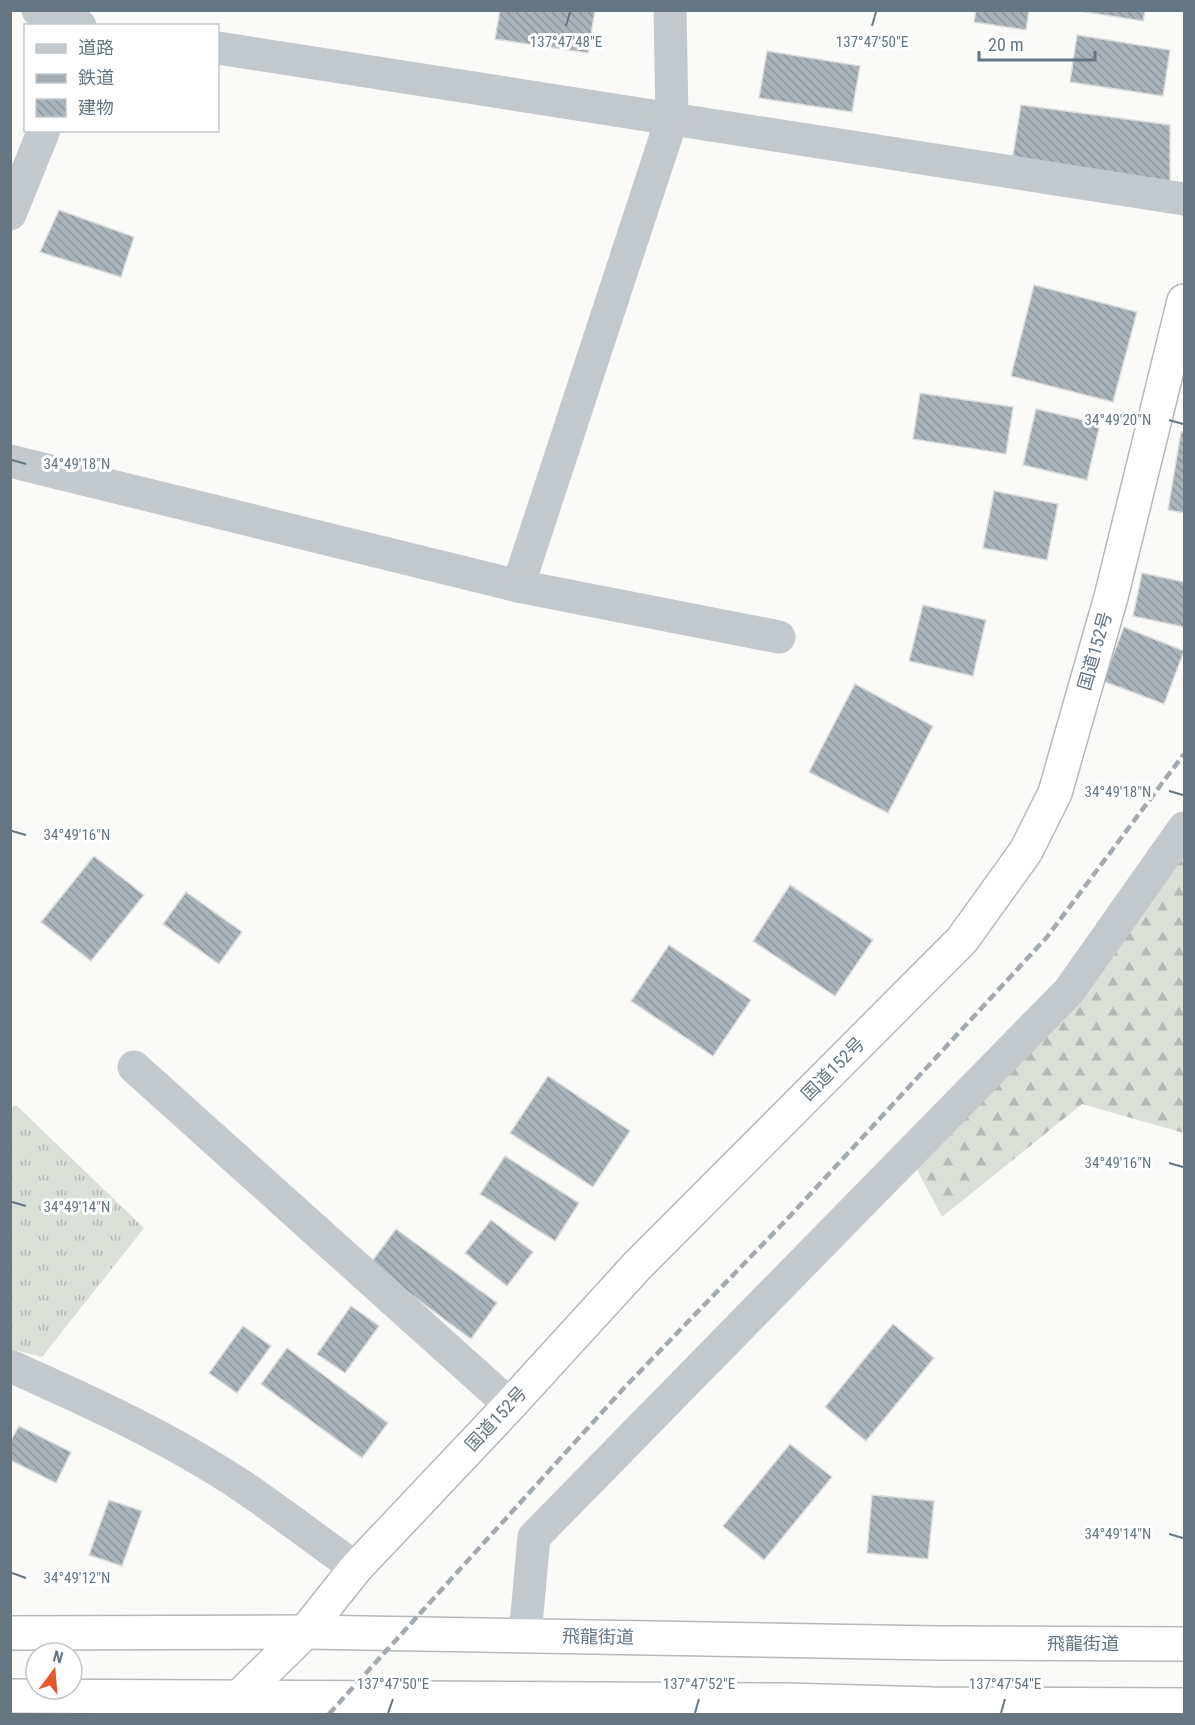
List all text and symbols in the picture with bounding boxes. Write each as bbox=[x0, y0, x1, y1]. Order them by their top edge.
legend bbox=[24, 24, 219, 132]
scale bar bbox=[979, 24, 1094, 62]
text: 137°47'48"E bbox=[530, 33, 602, 51]
text: 137°47'50"E bbox=[836, 33, 908, 51]
text: 20 m bbox=[988, 34, 1023, 55]
text: 道路 bbox=[78, 37, 114, 58]
text: 鉄道 bbox=[78, 67, 114, 88]
text: 建物 bbox=[78, 97, 114, 118]
text: 34°49'20"N bbox=[1085, 411, 1151, 429]
text: 34°49'18"N bbox=[44, 455, 110, 473]
street label: 国道152号 bbox=[1073, 609, 1116, 693]
text: 34°49'18"N bbox=[1085, 783, 1151, 801]
text: 34°49'16"N bbox=[44, 826, 110, 844]
street label: 国道152号 bbox=[797, 1033, 869, 1105]
text: 34°49'16"N bbox=[1085, 1154, 1151, 1172]
text: 34°49'14"N bbox=[44, 1198, 110, 1216]
street label: 国道152号 bbox=[460, 1382, 531, 1455]
text: 34°49'14"N bbox=[1085, 1525, 1151, 1543]
text: 34°49'12"N bbox=[44, 1569, 110, 1587]
street label: 飛龍街道 bbox=[562, 1625, 634, 1648]
street label: 飛龍街道 bbox=[1047, 1633, 1119, 1654]
north arrow bbox=[24, 1641, 84, 1701]
text: N bbox=[51, 1647, 65, 1668]
text: 137°47'50"E bbox=[357, 1675, 429, 1693]
text: 137°47'52"E bbox=[663, 1675, 735, 1693]
text: 137°47'54"E bbox=[969, 1675, 1041, 1693]

